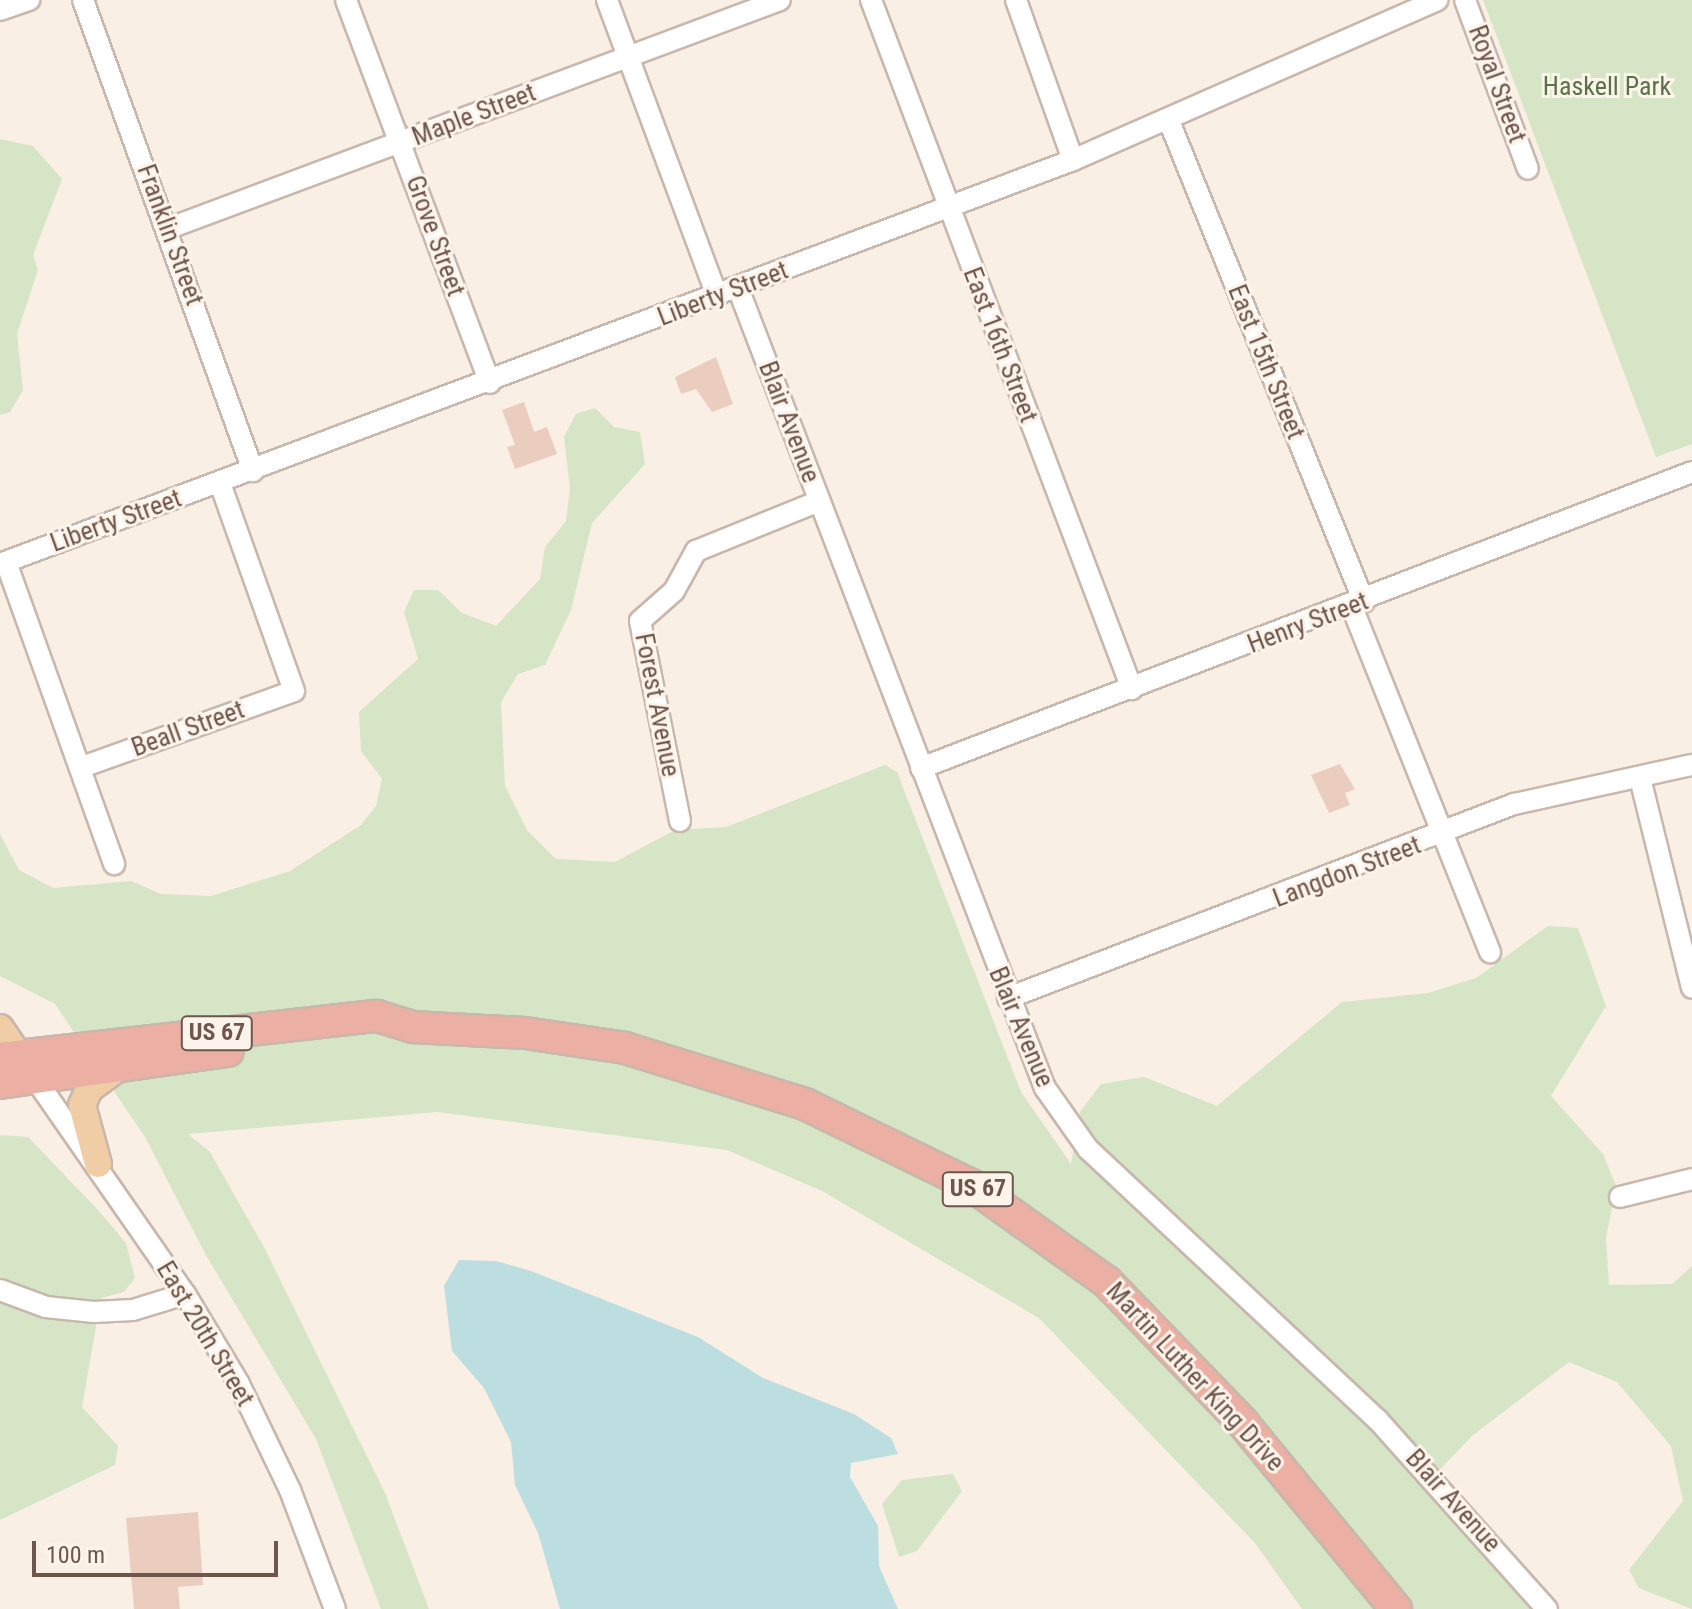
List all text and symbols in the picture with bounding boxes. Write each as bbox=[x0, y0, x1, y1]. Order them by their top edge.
street label: Royal Street bbox=[1461, 21, 1533, 147]
park label: Haskell Park bbox=[1543, 71, 1671, 103]
street label: Maple Street bbox=[408, 77, 540, 153]
street label: Franklin Street bbox=[130, 160, 210, 310]
street label: Grove Street bbox=[399, 171, 471, 301]
street label: Liberty Street bbox=[653, 255, 793, 333]
street label: East 16th Street bbox=[956, 263, 1044, 427]
street label: East 15th Street bbox=[1221, 280, 1311, 444]
street label: Blair Avenue bbox=[752, 357, 826, 487]
street label: Liberty Street bbox=[46, 483, 186, 559]
street label: Henry Street bbox=[1243, 586, 1373, 660]
street label: Forest Avenue bbox=[628, 631, 686, 779]
street label: Beall Street bbox=[127, 694, 249, 764]
street label: Langdon Street bbox=[1269, 830, 1425, 914]
street label: Blair Avenue bbox=[982, 962, 1060, 1092]
road number: US 67 bbox=[179, 1013, 255, 1053]
road number: US 67 bbox=[940, 1169, 1016, 1209]
street label: East 20th Street bbox=[149, 1256, 261, 1412]
street label: Martin Luther King Drive bbox=[1099, 1276, 1291, 1478]
street label: Blair Avenue bbox=[1399, 1443, 1507, 1559]
scale bar bbox=[36, 1525, 282, 1575]
text: 100 m bbox=[46, 1541, 105, 1569]

